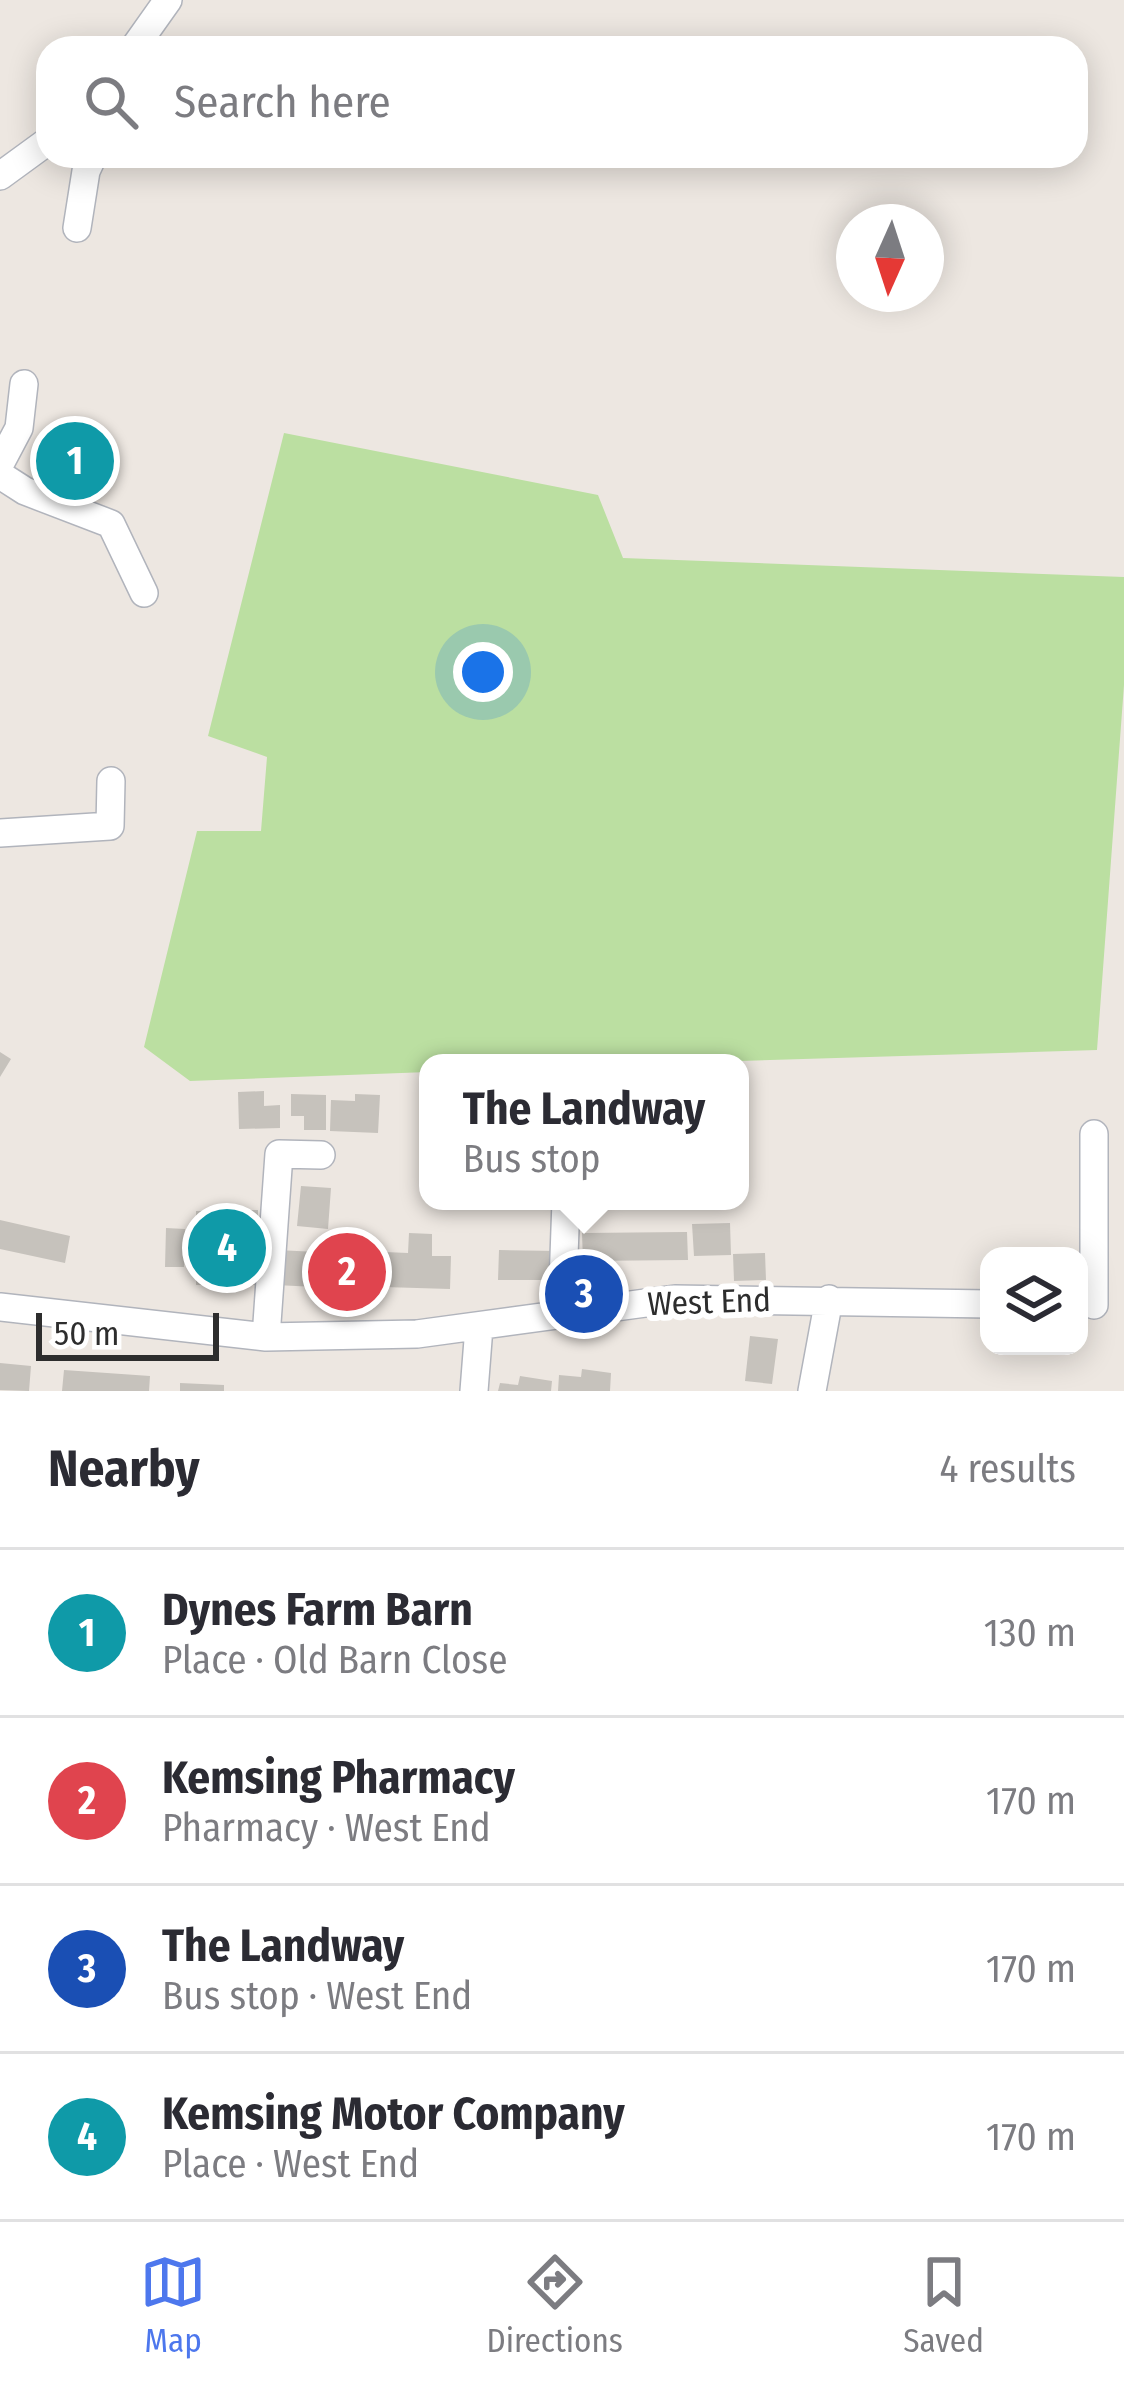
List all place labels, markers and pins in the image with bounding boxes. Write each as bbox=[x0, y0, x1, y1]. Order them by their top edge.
pin: 1 bbox=[36, 416, 114, 506]
pin: 4 bbox=[188, 1203, 266, 1293]
pin: 2 bbox=[308, 1227, 386, 1317]
pin: 3 bbox=[545, 1249, 623, 1339]

